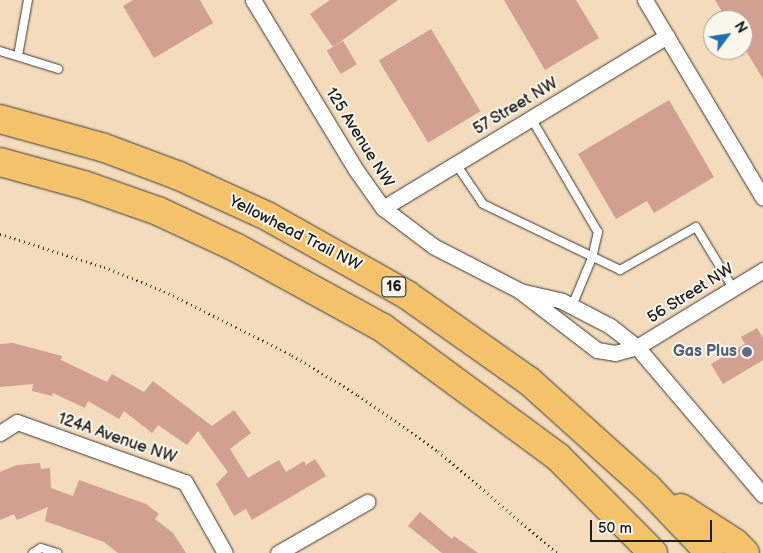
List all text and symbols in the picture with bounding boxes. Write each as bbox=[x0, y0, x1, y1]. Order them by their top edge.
north arrow bbox=[703, 10, 753, 60]
text: N bbox=[730, 19, 750, 36]
street label: 57 Street NW bbox=[470, 74, 562, 140]
street label: 125 Avenue NW bbox=[321, 85, 397, 191]
street label: Yellowhead Trail NW bbox=[225, 192, 365, 276]
street label: 56 Street NW bbox=[644, 260, 738, 328]
road number: 16 bbox=[380, 274, 408, 300]
place label: Gas Plus bbox=[673, 342, 737, 362]
marker: Gas Plus bbox=[741, 346, 753, 358]
street label: 124A Avenue NW bbox=[55, 410, 179, 468]
scale bar bbox=[593, 510, 716, 542]
text: 50 m bbox=[598, 519, 632, 538]

